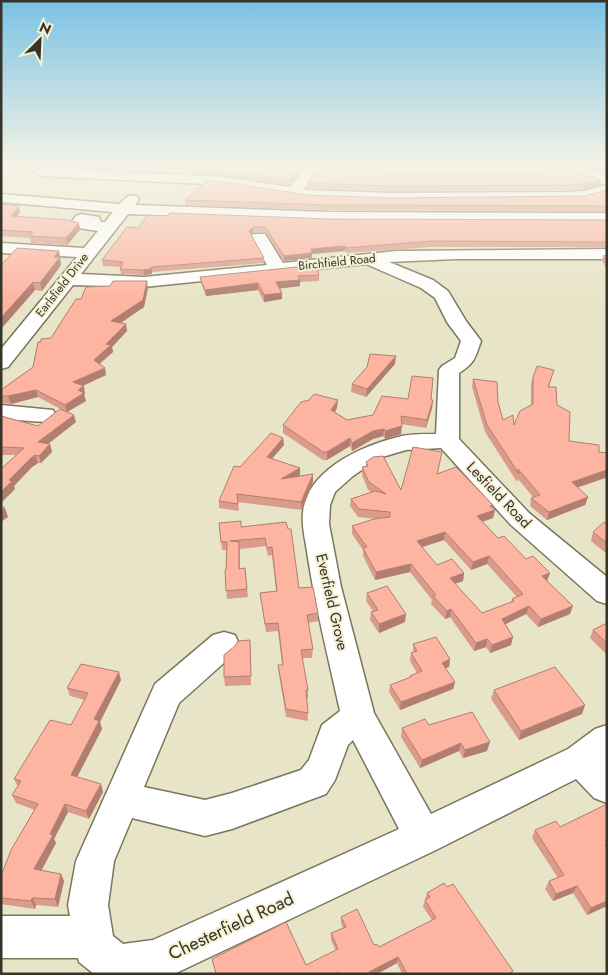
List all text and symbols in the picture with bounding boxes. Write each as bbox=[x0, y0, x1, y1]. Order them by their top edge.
north arrow bbox=[15, 15, 65, 65]
text: N bbox=[36, 17, 54, 40]
street label: Earlsfield Drive bbox=[31, 249, 93, 321]
street label: Birchfield Road bbox=[297, 249, 377, 275]
street label: Lesfield Road bbox=[461, 457, 537, 533]
street label: Everfield Grove bbox=[310, 552, 354, 653]
street label: Chesterfield Road bbox=[164, 886, 298, 966]

